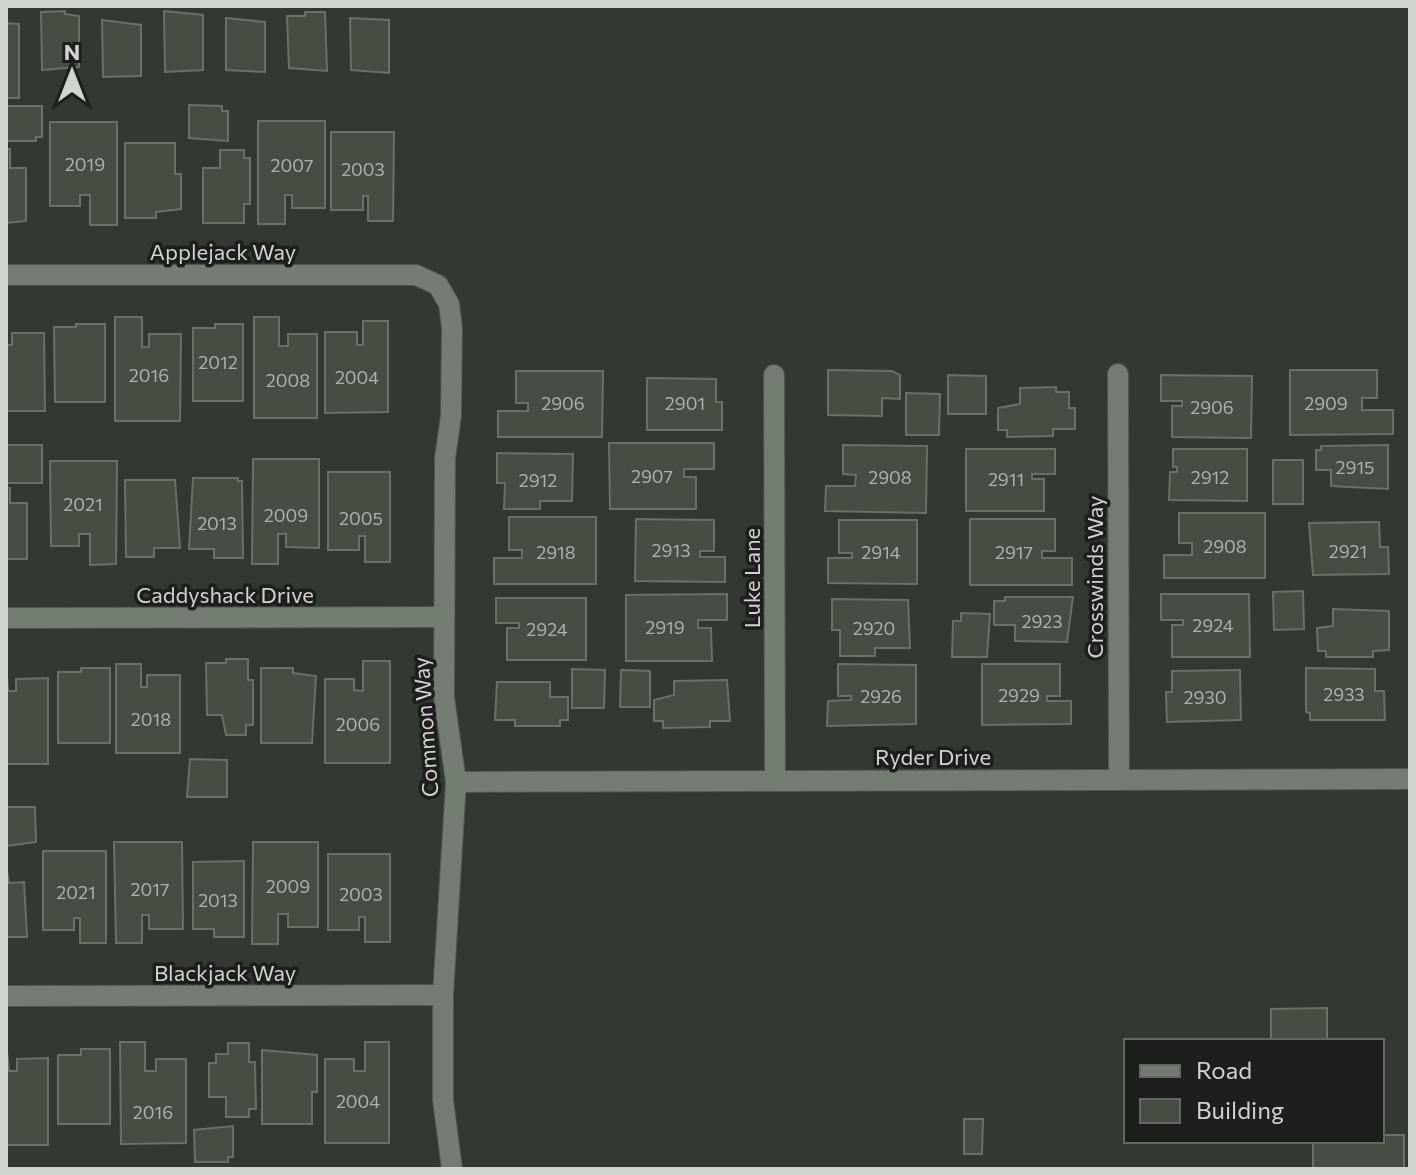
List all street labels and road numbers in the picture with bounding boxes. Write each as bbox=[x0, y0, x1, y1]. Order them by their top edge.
street label: Applejack Way bbox=[150, 238, 296, 265]
street label: Crosswinds Way bbox=[1081, 496, 1108, 658]
street label: Luke Lane bbox=[738, 528, 765, 628]
street label: Caddyshack Drive bbox=[136, 581, 314, 608]
street label: Common Way bbox=[407, 656, 443, 798]
street label: Ryder Drive bbox=[875, 743, 991, 770]
street label: Blackjack Way bbox=[154, 959, 296, 986]

